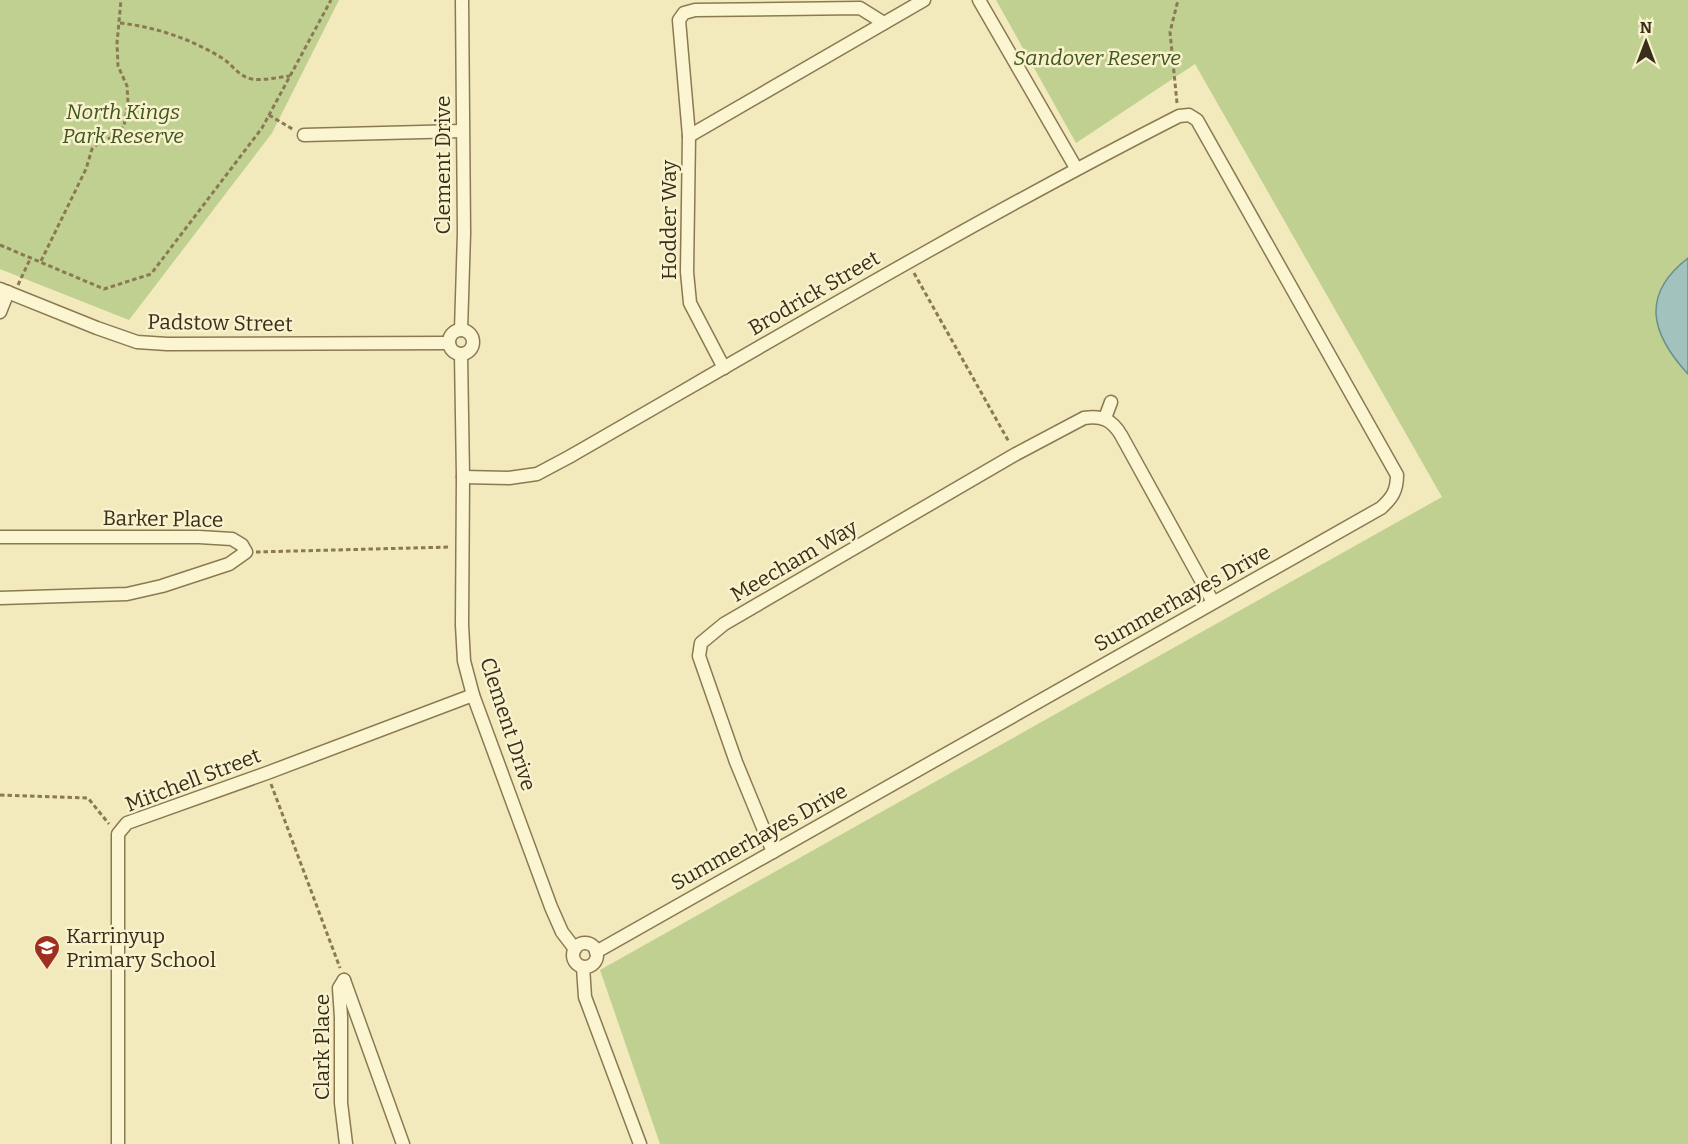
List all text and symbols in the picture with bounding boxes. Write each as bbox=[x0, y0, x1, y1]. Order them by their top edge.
north arrow bbox=[1616, 12, 1676, 72]
text: N bbox=[1640, 18, 1652, 37]
park label: Sandover Reserve bbox=[1013, 45, 1181, 71]
street label: Clement Drive bbox=[430, 96, 456, 234]
park label: North Kings Park Reserve bbox=[62, 99, 184, 149]
street label: Hodder Way bbox=[656, 159, 682, 280]
street label: Brodrick Street bbox=[744, 245, 885, 341]
street label: Padstow Street bbox=[147, 309, 293, 337]
street label: Barker Place bbox=[102, 505, 224, 533]
street label: Meecham Way bbox=[726, 514, 863, 608]
street label: Summerhayes Drive bbox=[1089, 539, 1275, 657]
street label: Clement Drive bbox=[474, 654, 542, 794]
street label: Mitchell Street bbox=[122, 742, 265, 818]
street label: Summerhayes Drive bbox=[666, 778, 852, 896]
place label: Karrinyup Primary School bbox=[66, 923, 216, 973]
school or university icon: Karrinyup Primary School bbox=[32, 933, 62, 971]
street label: Clark Place bbox=[309, 994, 335, 1100]

